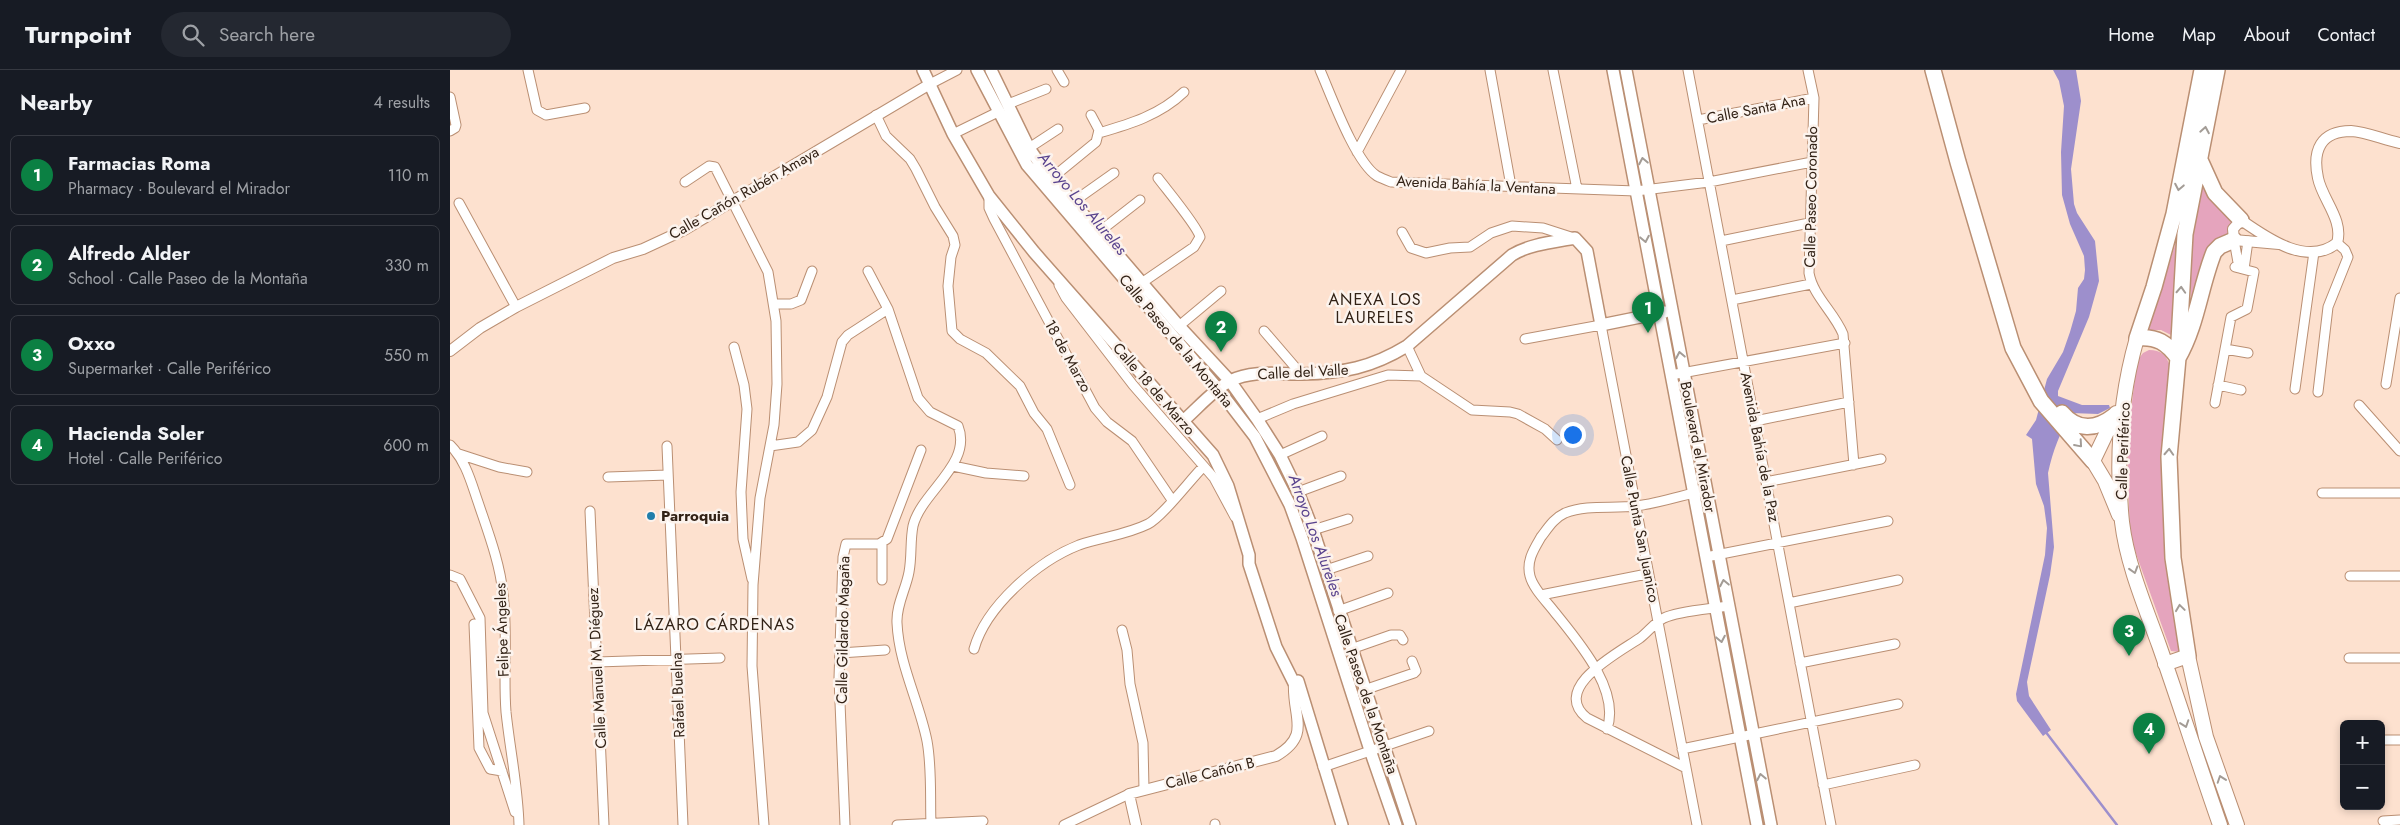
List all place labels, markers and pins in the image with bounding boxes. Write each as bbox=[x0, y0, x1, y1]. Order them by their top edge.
pin: 1 bbox=[1632, 292, 1664, 333]
pin: 2 bbox=[1205, 311, 1237, 352]
place label: Parroquia bbox=[661, 505, 729, 527]
marker: Parroquia bbox=[645, 510, 657, 522]
pin: 3 bbox=[2113, 615, 2145, 656]
pin: 4 bbox=[2133, 713, 2165, 754]

